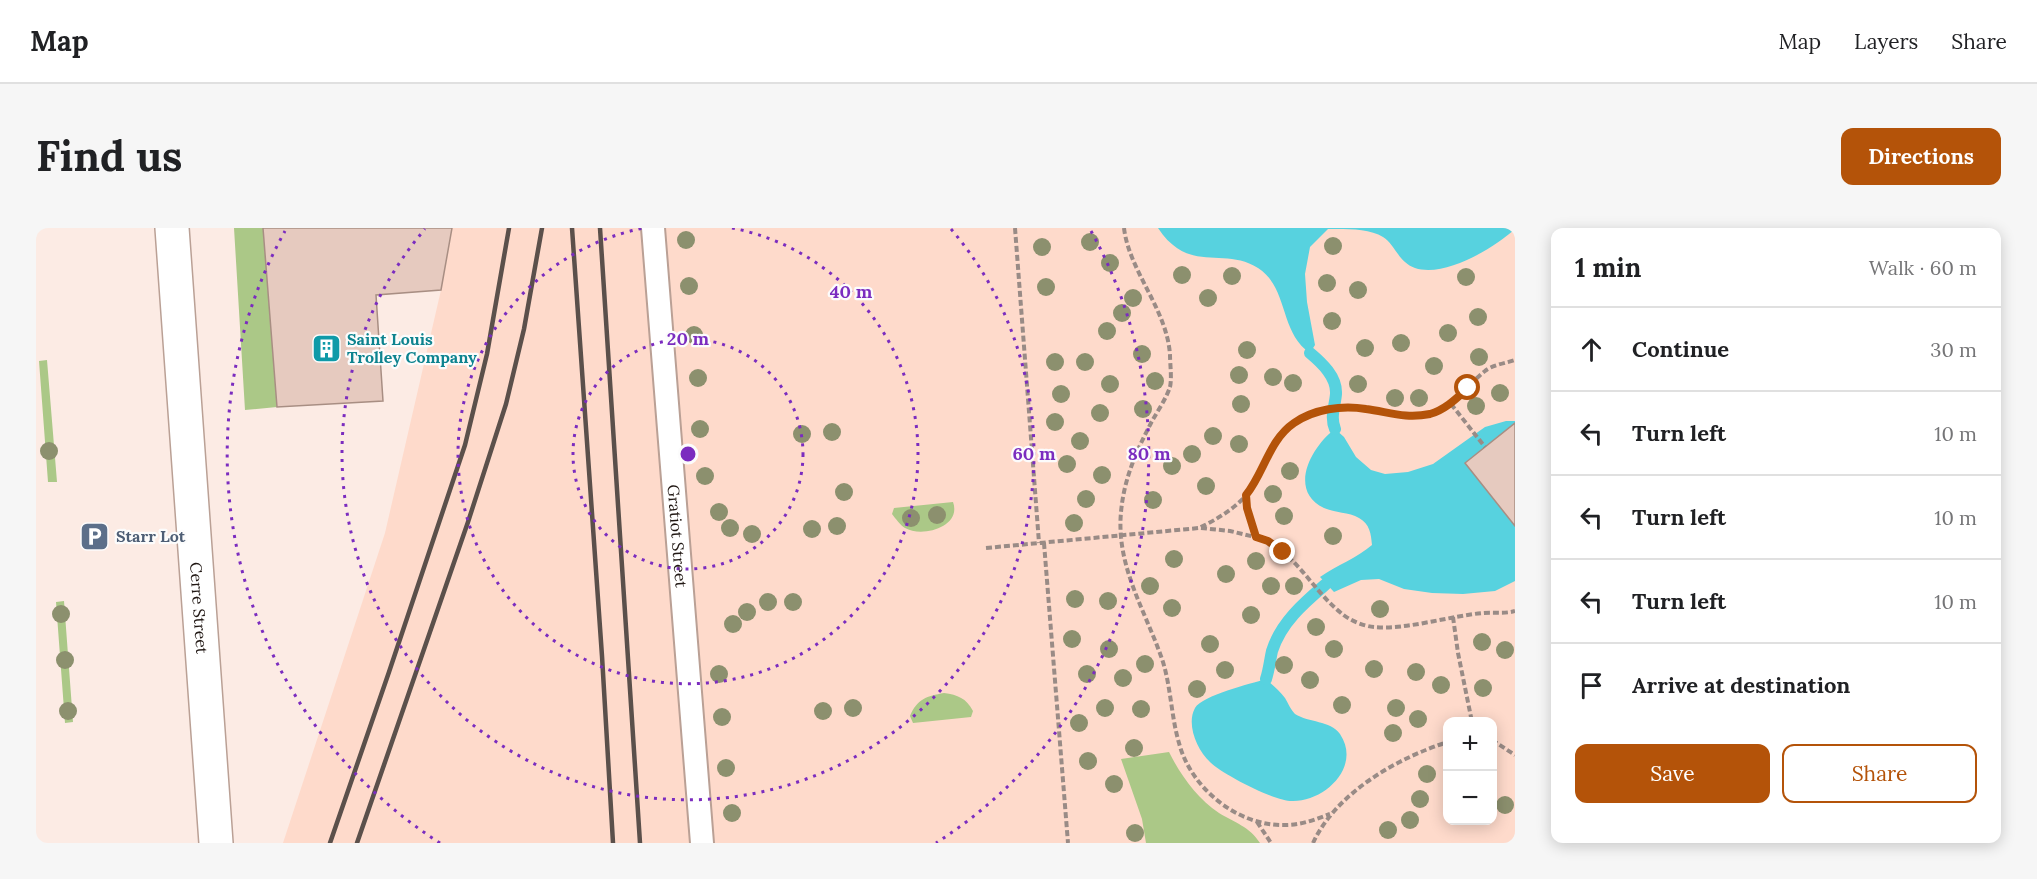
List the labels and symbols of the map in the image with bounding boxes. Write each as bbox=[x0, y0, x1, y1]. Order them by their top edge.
text: 40 m bbox=[830, 280, 873, 303]
text: 20 m bbox=[667, 327, 710, 350]
place label: Saint Louis Trolley Company bbox=[347, 329, 477, 367]
building icon: Saint Louis Trolley Company bbox=[310, 332, 342, 364]
route start bbox=[1454, 374, 1480, 400]
text: 60 m bbox=[1012, 442, 1056, 465]
text: 80 m bbox=[1127, 442, 1171, 465]
centre of rings bbox=[678, 444, 698, 464]
street label: Gratiot Street bbox=[663, 484, 692, 589]
parking icon: Starr Lot bbox=[79, 520, 111, 552]
place label: Starr Lot bbox=[116, 526, 186, 546]
route end bbox=[1269, 538, 1295, 564]
street label: Cerre Street bbox=[186, 561, 213, 655]

